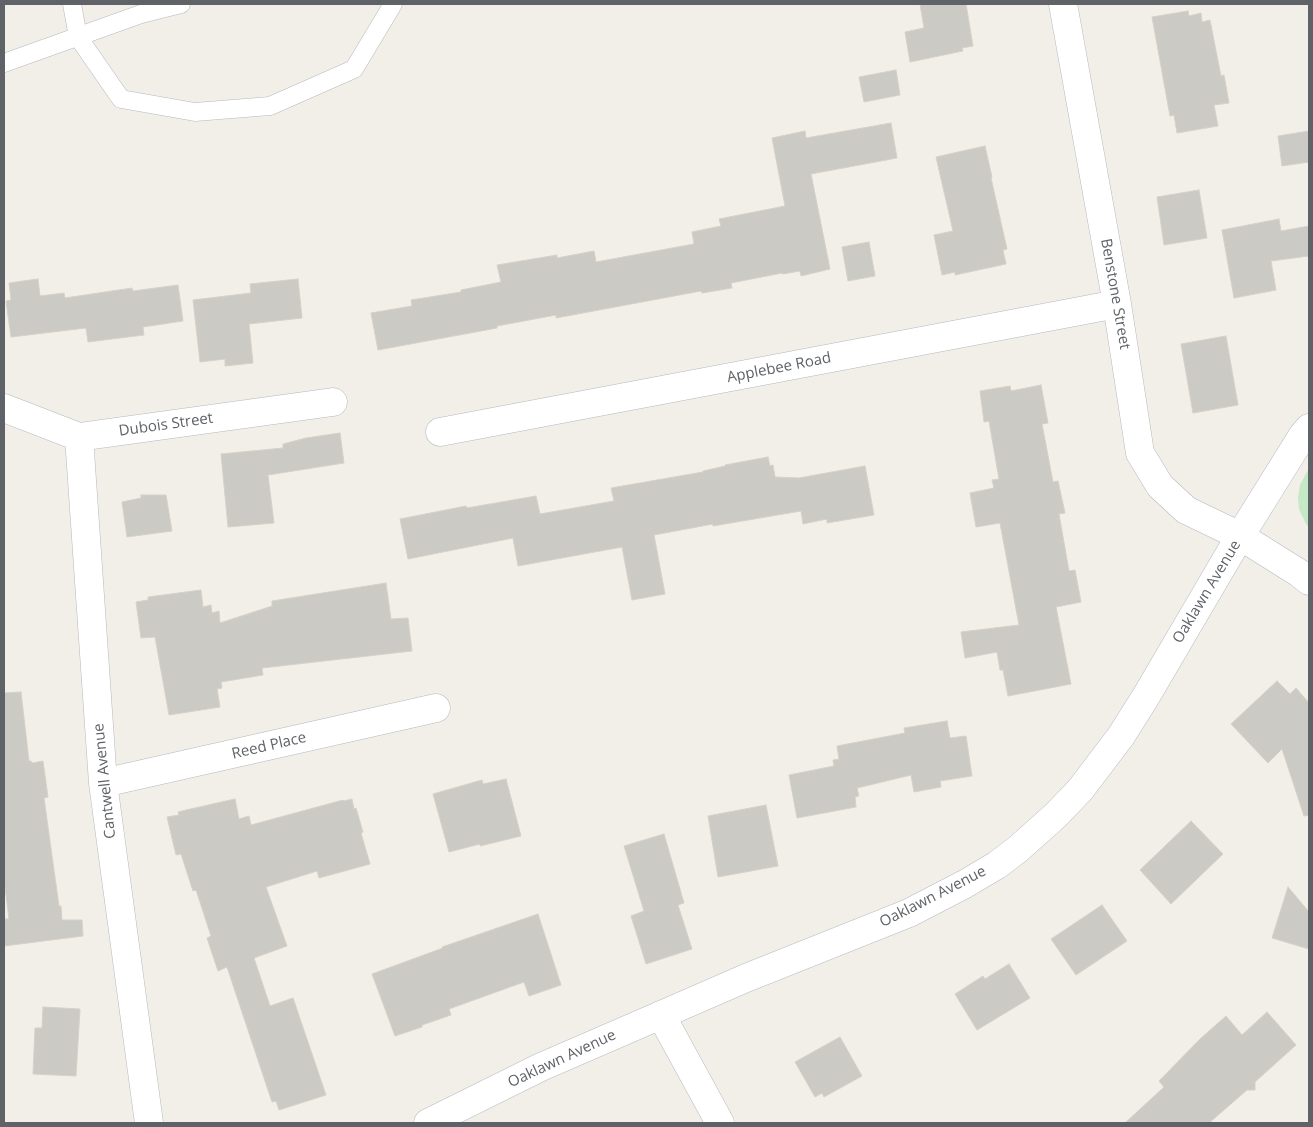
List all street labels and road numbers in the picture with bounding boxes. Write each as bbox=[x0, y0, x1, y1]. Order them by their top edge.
street label: Benstone Street bbox=[1096, 237, 1134, 351]
street label: Applebee Road bbox=[725, 349, 833, 387]
street label: Dubois Street bbox=[118, 409, 214, 441]
street label: Oaklawn Avenue bbox=[1169, 537, 1245, 647]
street label: Cantwell Avenue bbox=[90, 722, 120, 840]
street label: Reed Place bbox=[230, 729, 308, 763]
street label: Oaklawn Avenue bbox=[877, 862, 989, 932]
street label: Oaklawn Avenue bbox=[505, 1026, 619, 1092]

